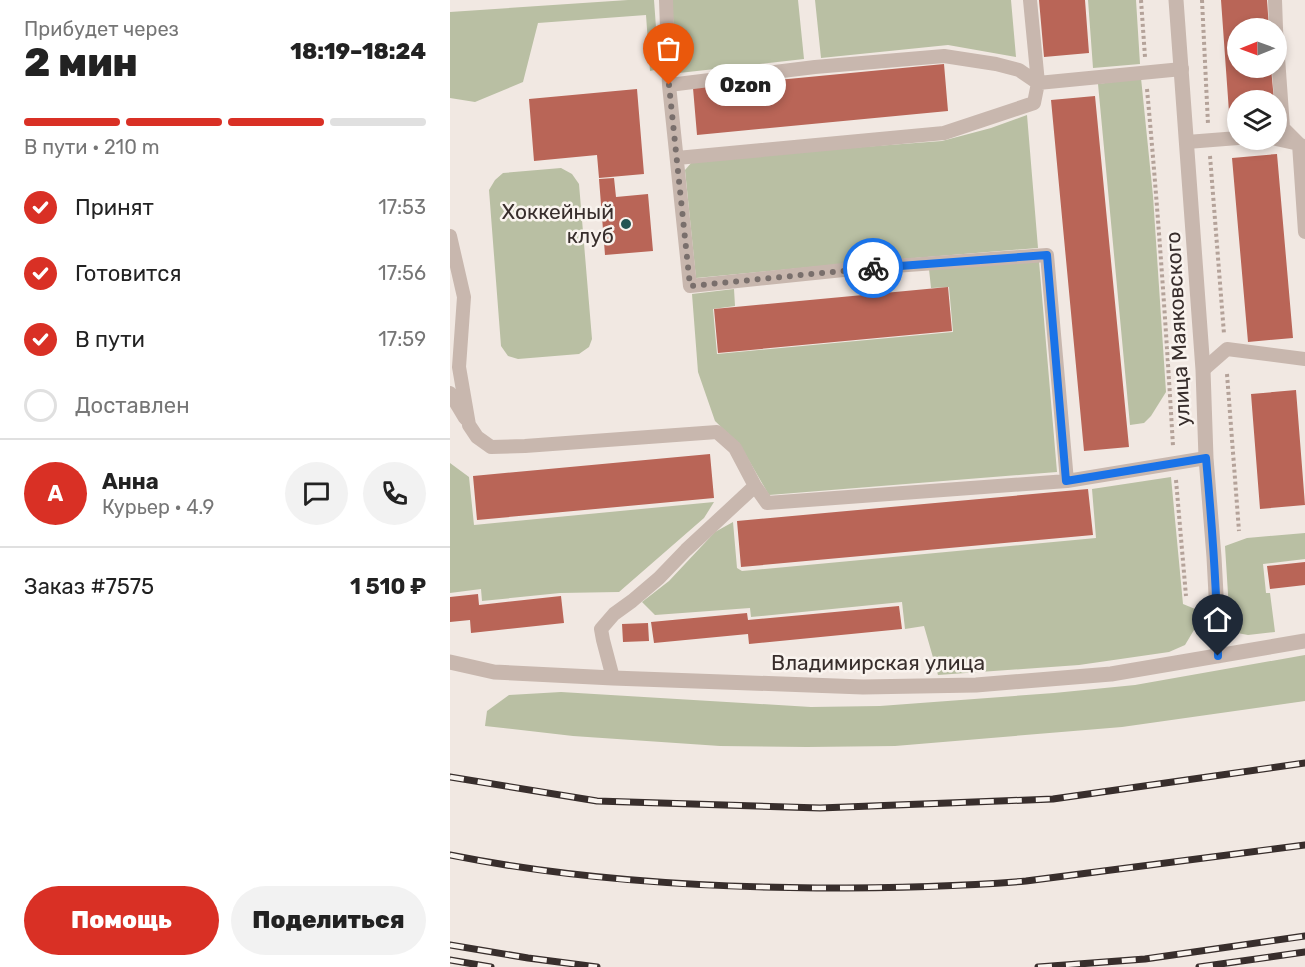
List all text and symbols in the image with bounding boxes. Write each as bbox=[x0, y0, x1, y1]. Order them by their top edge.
text: Прибудет через bbox=[24, 17, 179, 41]
north arrow bbox=[1227, 18, 1287, 78]
map controls bbox=[1227, 18, 1287, 150]
pin bbox=[643, 23, 694, 85]
icon: bag bbox=[652, 32, 685, 65]
text: 18:19–18:24 bbox=[290, 38, 426, 65]
text: 2 мин bbox=[24, 40, 138, 86]
callout: Ozon bbox=[705, 64, 786, 106]
text: Ozon bbox=[720, 73, 771, 97]
button: layers bbox=[1227, 90, 1287, 150]
text: В пути · 210 m bbox=[24, 135, 160, 159]
icon: check bbox=[24, 191, 57, 224]
text: Принят bbox=[75, 194, 154, 221]
text: 17:53 bbox=[378, 195, 426, 219]
place label: Хоккейный клуб bbox=[502, 199, 614, 248]
marker: Хоккейный клуб bbox=[619, 217, 633, 231]
street label: улица Маяковского bbox=[1160, 231, 1195, 427]
courier bbox=[843, 238, 903, 298]
icon: bike bbox=[857, 252, 890, 285]
icon: check bbox=[24, 257, 57, 290]
text: Готовится bbox=[75, 260, 181, 287]
text: 17:56 bbox=[378, 261, 426, 285]
icon: check bbox=[24, 323, 57, 356]
text: В пути bbox=[75, 326, 145, 353]
text: 17:59 bbox=[378, 327, 426, 351]
text: Доставлен bbox=[75, 392, 190, 419]
button: chat bbox=[285, 462, 348, 525]
button: phone bbox=[363, 462, 426, 525]
text: Анна bbox=[102, 468, 159, 495]
text: А bbox=[48, 480, 63, 507]
text: Курьер · 4.9 bbox=[102, 495, 214, 519]
text: Заказ #7575 bbox=[24, 573, 154, 600]
text: 1 510 ₽ bbox=[350, 573, 426, 600]
pin bbox=[1192, 594, 1243, 656]
icon: home bbox=[1201, 603, 1234, 636]
street label: Владимирская улица bbox=[771, 650, 985, 675]
button: Помощь bbox=[24, 886, 219, 955]
button: Поделиться bbox=[231, 886, 426, 955]

